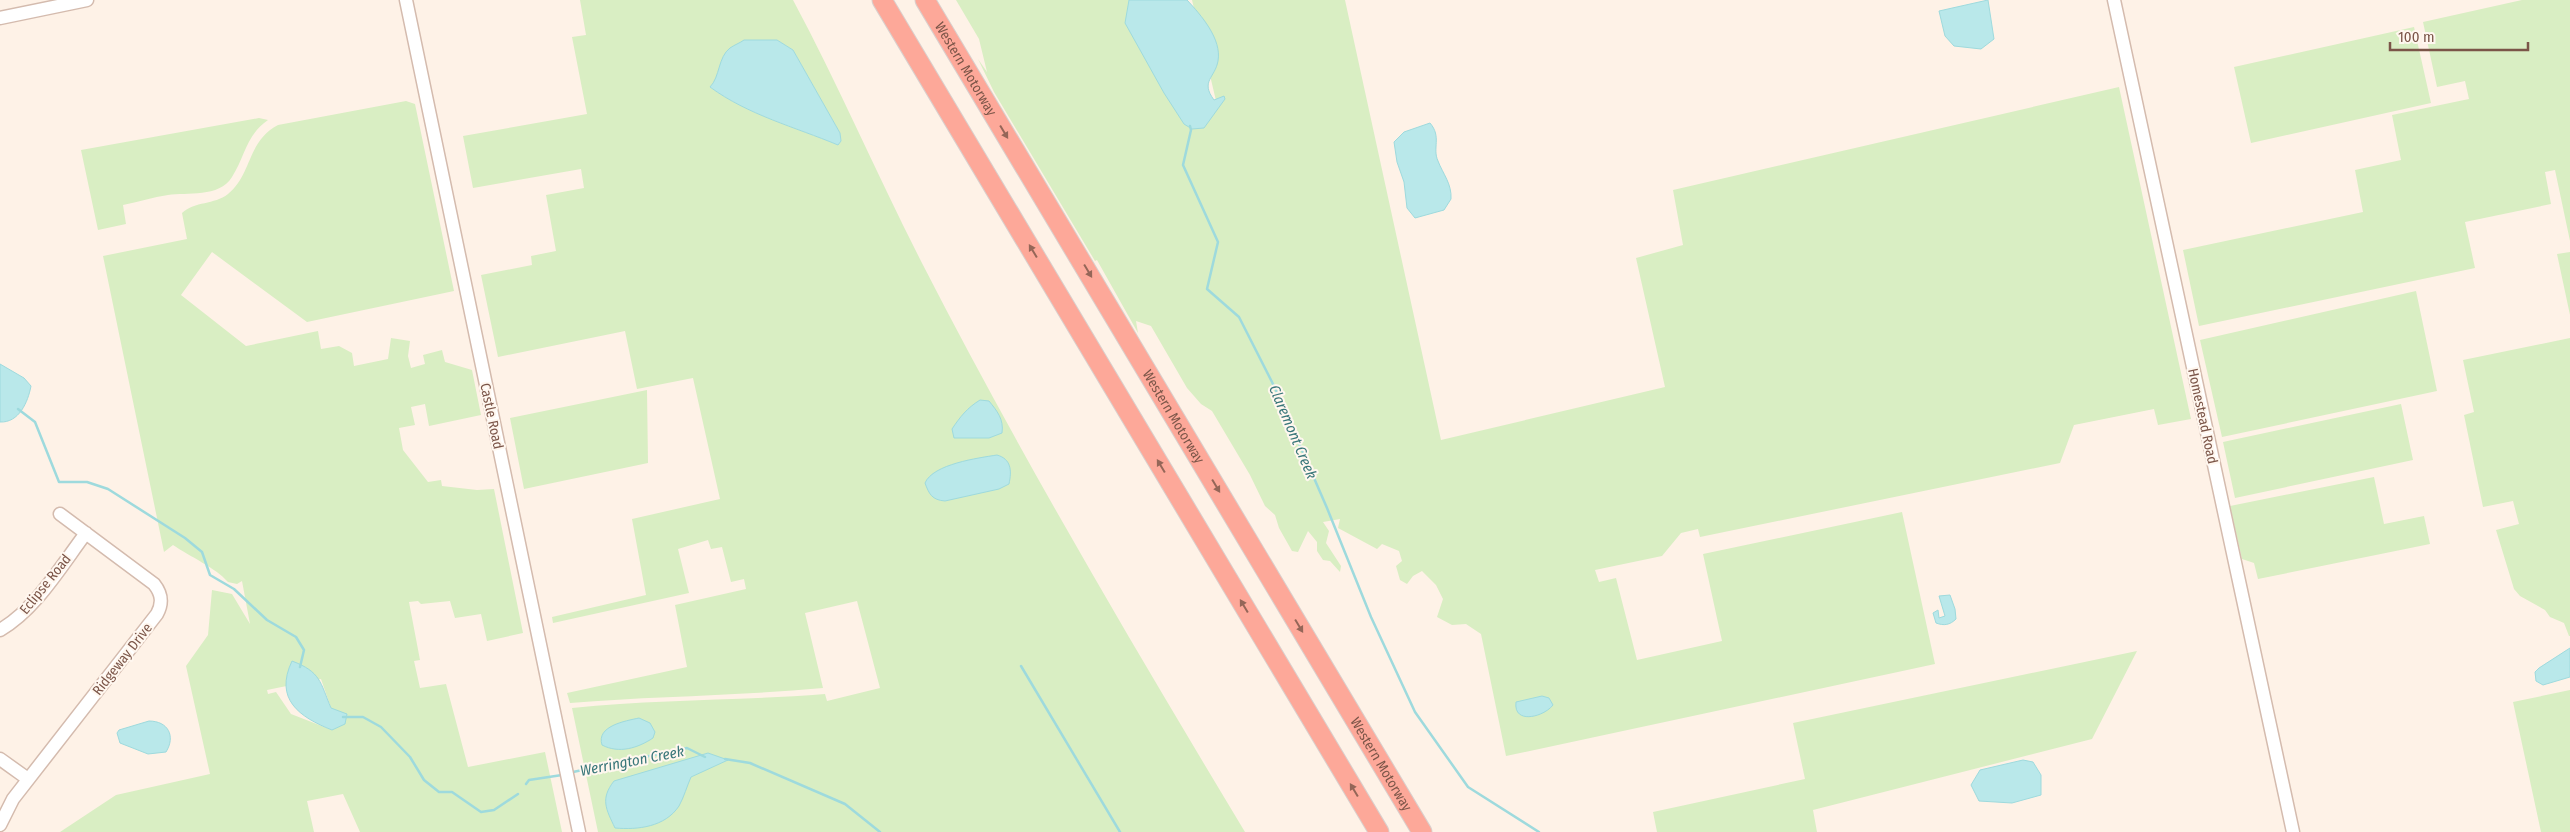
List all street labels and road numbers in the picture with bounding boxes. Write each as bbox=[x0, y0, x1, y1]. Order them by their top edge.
street label: Western Motorway bbox=[931, 19, 1000, 119]
street label: Western Motorway bbox=[1139, 367, 1208, 467]
street label: Homestead Road bbox=[2184, 367, 2221, 465]
street label: Castle Road bbox=[476, 382, 507, 451]
street label: Eclipse Road bbox=[16, 551, 75, 618]
street label: Ridgeway Drive bbox=[89, 620, 156, 699]
street label: Western Motorway bbox=[1347, 714, 1416, 815]

